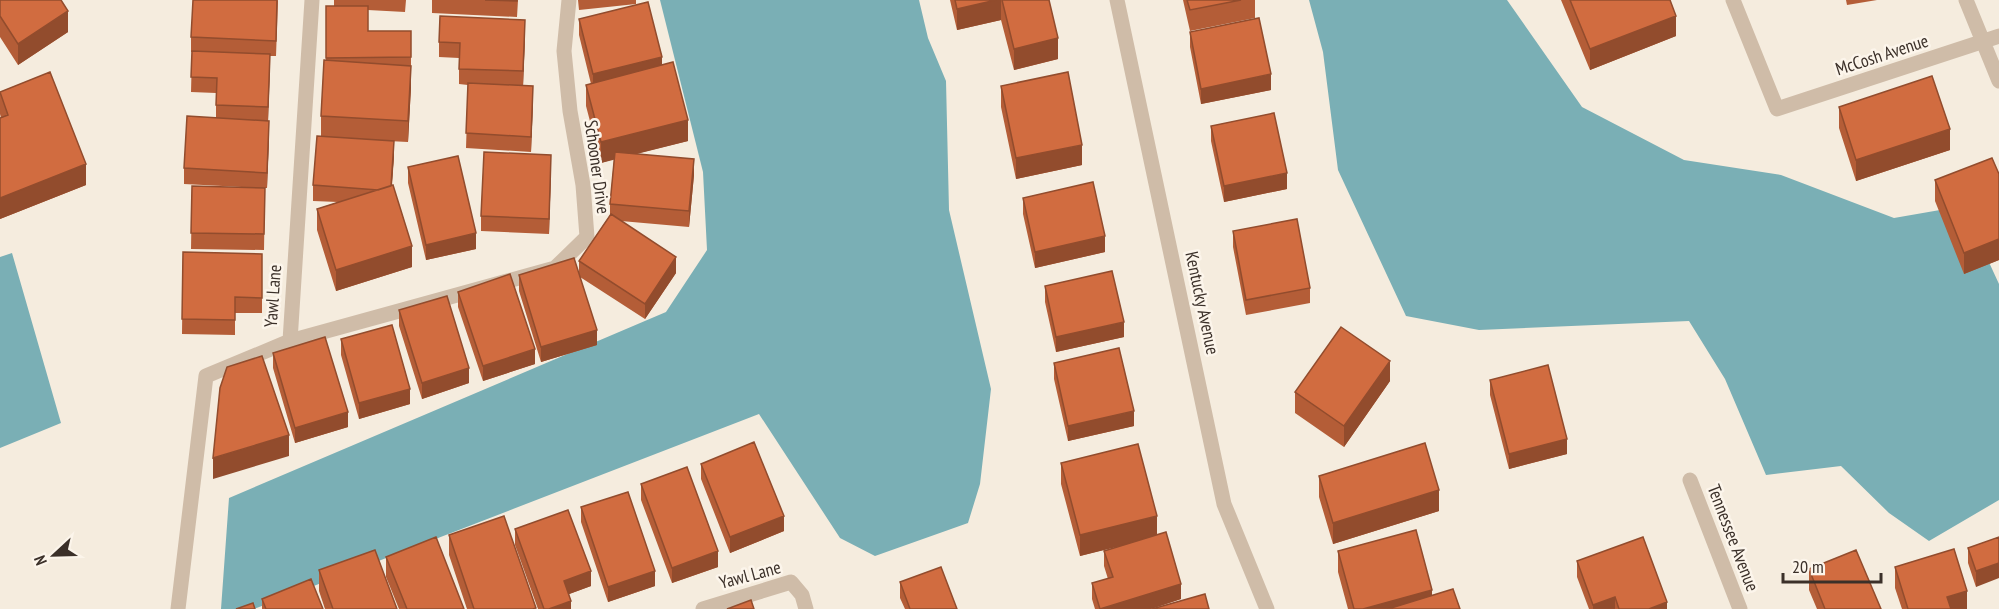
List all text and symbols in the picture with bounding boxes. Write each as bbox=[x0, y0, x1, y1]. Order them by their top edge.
street label: McCosh Avenue bbox=[1833, 29, 1931, 80]
street label: Schooner Drive bbox=[580, 119, 615, 215]
street label: Kentucky Avenue bbox=[1180, 249, 1225, 357]
street label: Yawl Lane bbox=[259, 264, 286, 328]
street label: Tennessee Avenue bbox=[1703, 481, 1764, 595]
north arrow bbox=[24, 525, 84, 585]
scale bar bbox=[1783, 546, 1880, 584]
text: N bbox=[29, 553, 51, 568]
street label: Yawl Lane bbox=[717, 555, 783, 594]
text: 20 m bbox=[1792, 555, 1824, 578]

